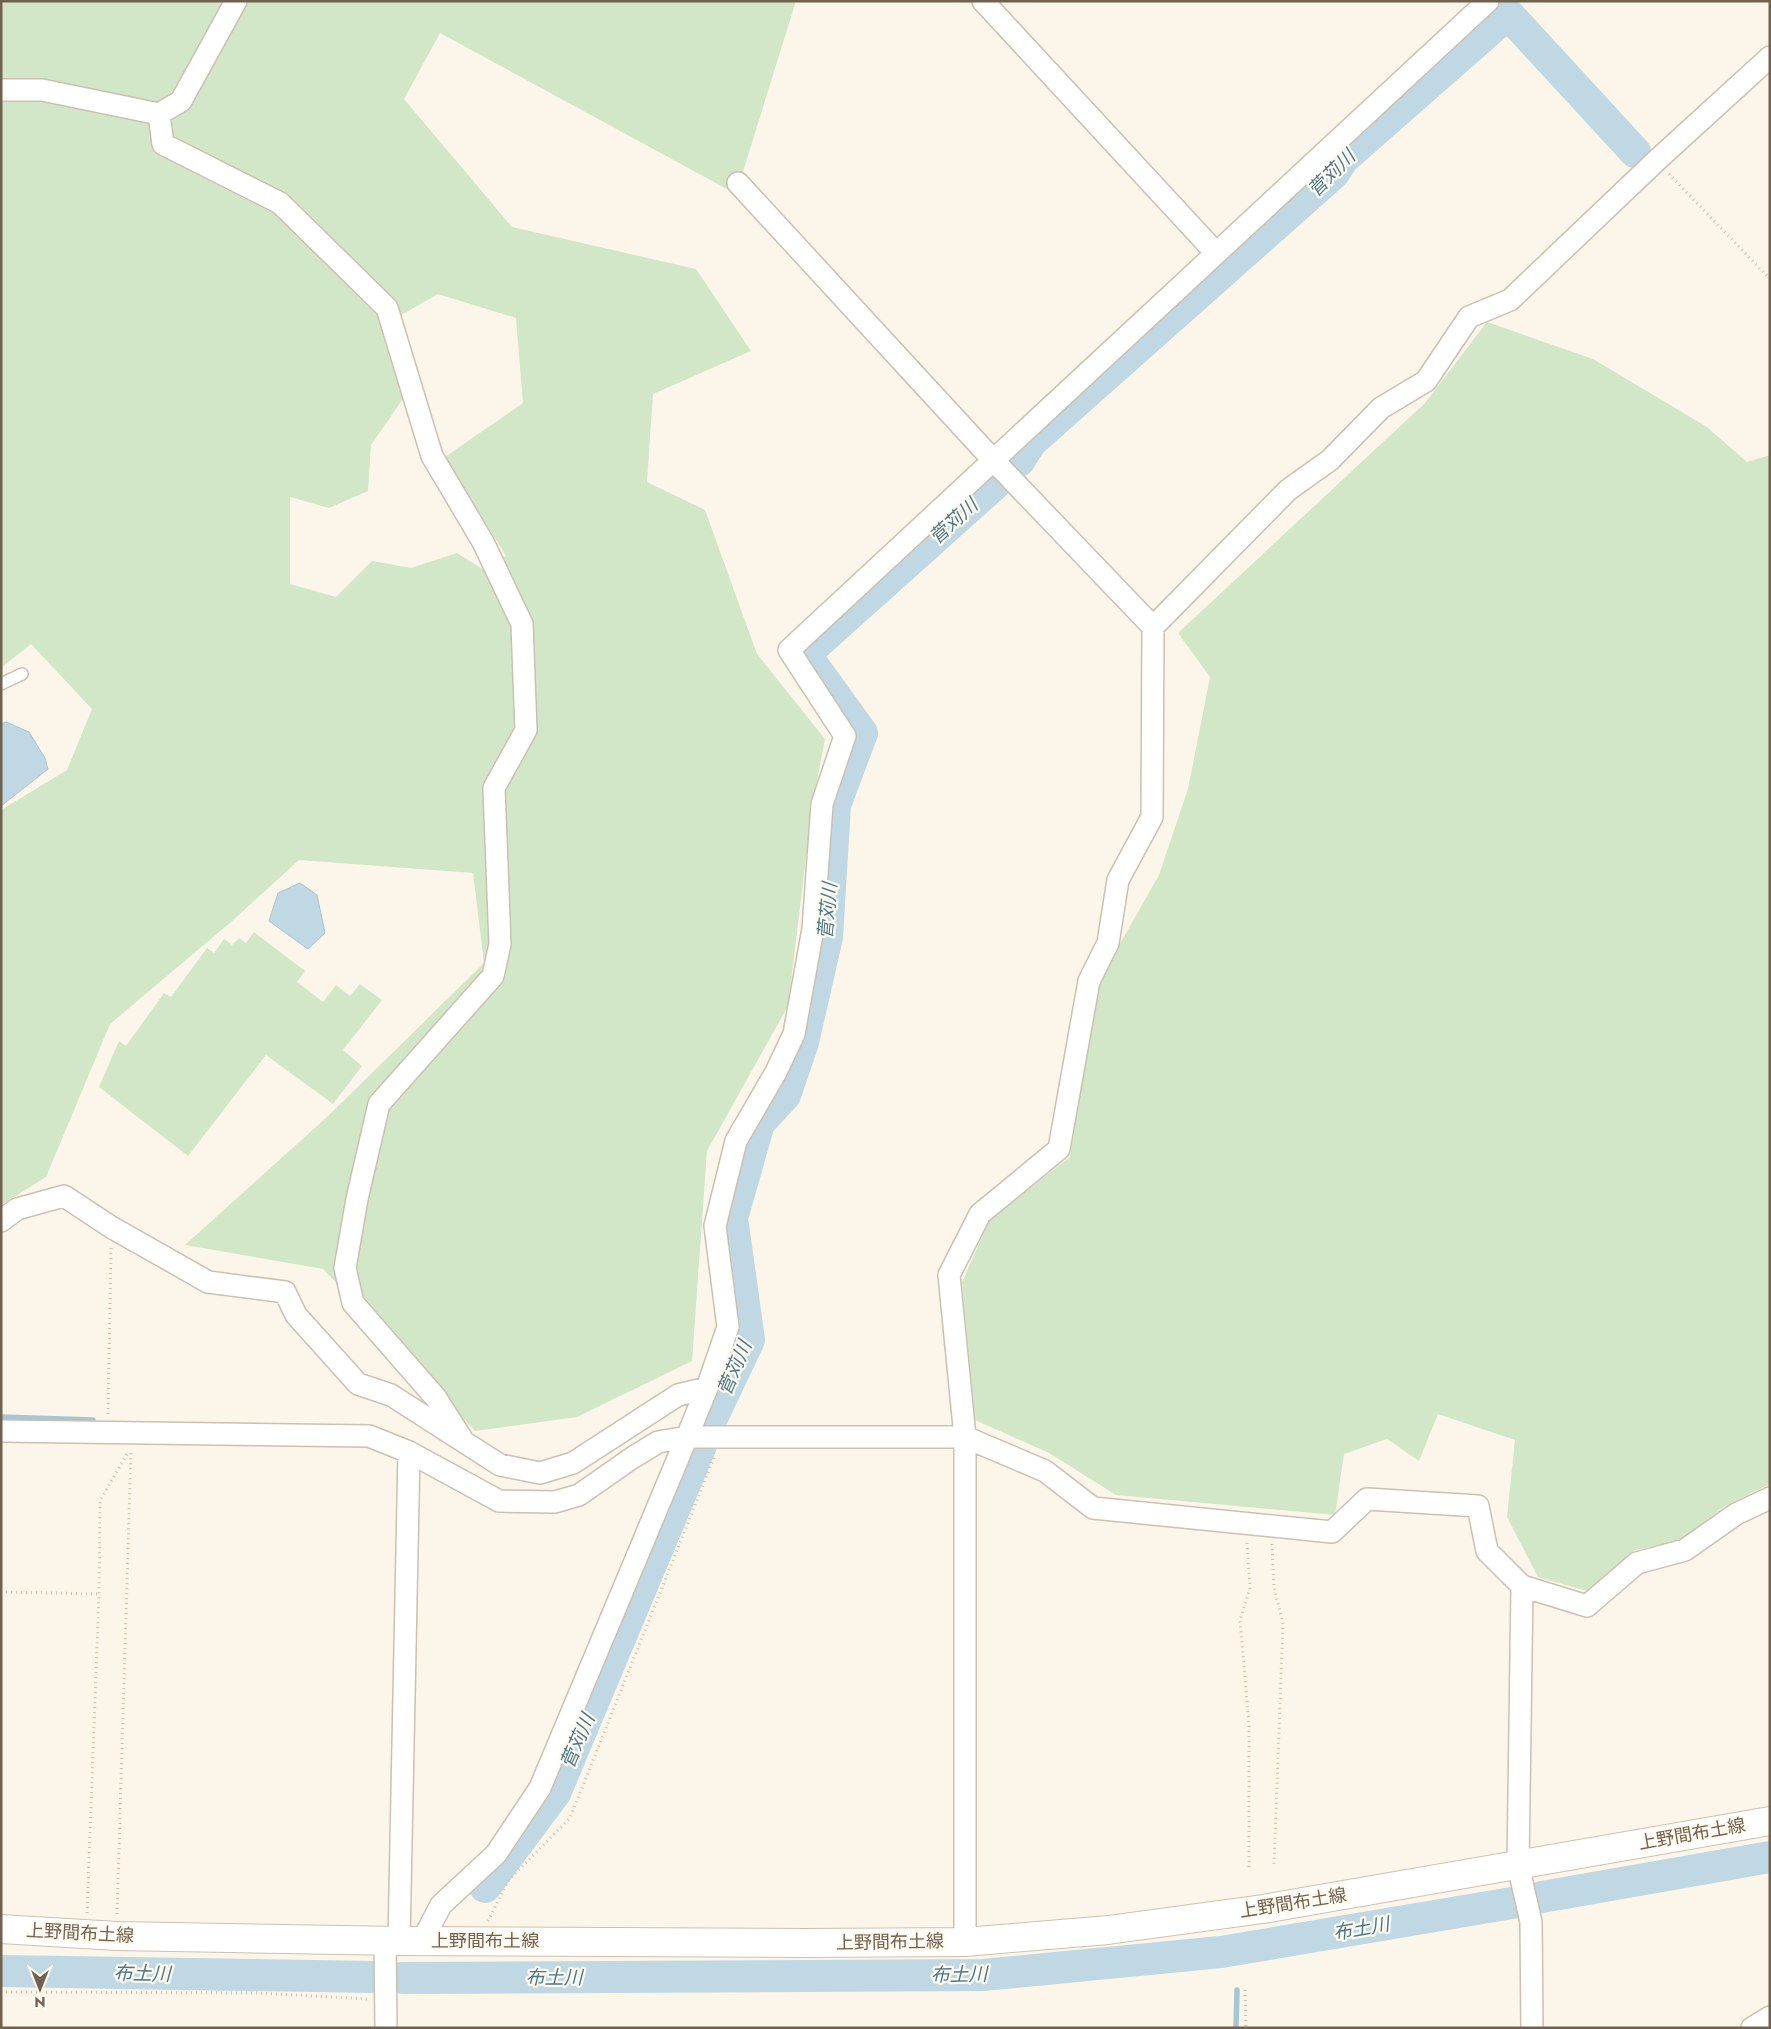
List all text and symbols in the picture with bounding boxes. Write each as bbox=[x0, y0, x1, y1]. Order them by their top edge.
water label: 菅苅川 bbox=[1302, 142, 1362, 203]
water label: 菅苅川 bbox=[923, 491, 985, 550]
water label: 菅苅川 bbox=[812, 879, 844, 941]
water label: 菅苅川 bbox=[711, 1335, 759, 1400]
water label: 菅苅川 bbox=[554, 1708, 602, 1773]
street label: 上野間布土線 bbox=[1637, 1812, 1747, 1856]
street label: 上野間布土線 bbox=[1238, 1882, 1348, 1924]
water label: 布土川 bbox=[1331, 1910, 1393, 1947]
street label: 上野間布土線 bbox=[25, 1917, 135, 1949]
street label: 上野間布土線 bbox=[431, 1928, 539, 1954]
street label: 上野間布土線 bbox=[836, 1928, 944, 1956]
water label: 布土川 bbox=[113, 1960, 173, 1988]
water label: 布土川 bbox=[930, 1960, 990, 1988]
north arrow bbox=[15, 1964, 65, 2014]
water label: 布土川 bbox=[525, 1964, 584, 1991]
text: N bbox=[34, 1992, 46, 2012]

